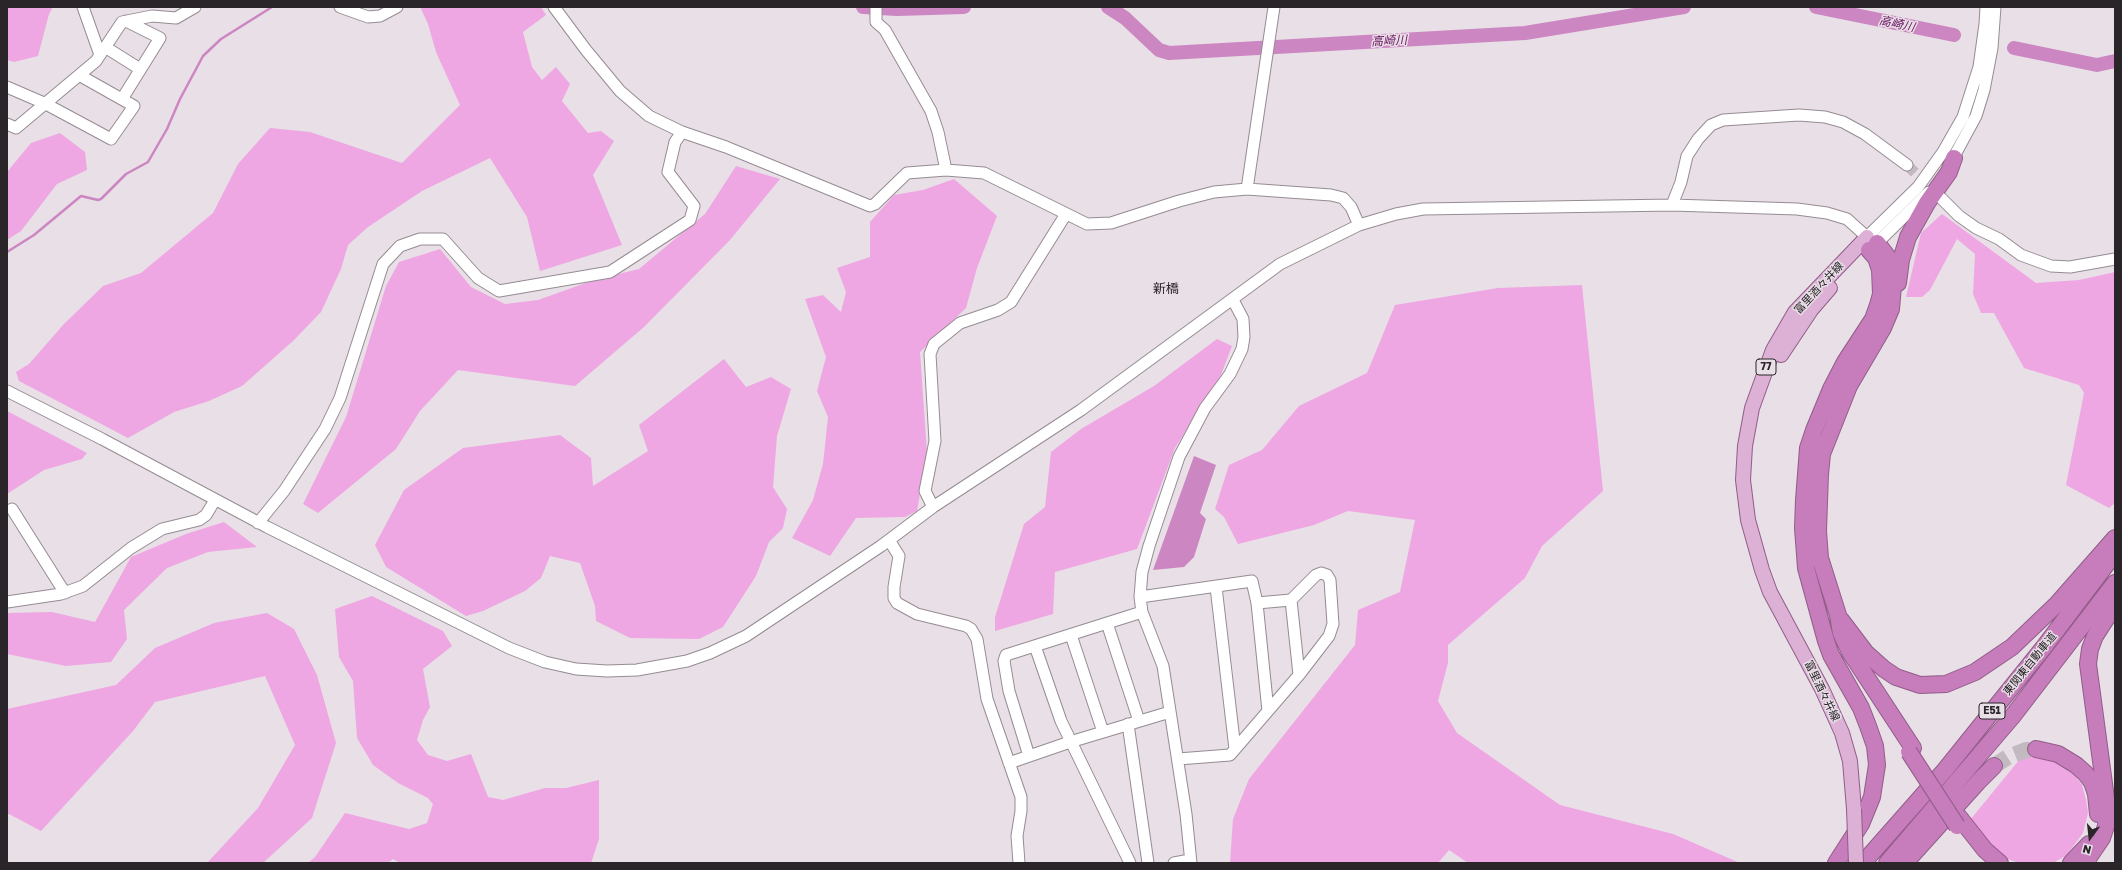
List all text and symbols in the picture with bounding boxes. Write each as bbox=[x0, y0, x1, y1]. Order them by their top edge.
water label: 高崎川 bbox=[1878, 13, 1916, 35]
water label: 高崎川 bbox=[1371, 33, 1407, 49]
street label: 富里酒々井線 bbox=[1792, 259, 1846, 317]
district label: 新橋 bbox=[1153, 281, 1179, 297]
road number: 77 bbox=[1756, 359, 1776, 375]
street label: 東関東自動車道 bbox=[2001, 630, 2059, 698]
street label: 富里酒々井線 bbox=[1802, 658, 1842, 724]
road number: E51 bbox=[1979, 703, 2005, 719]
north arrow bbox=[2070, 818, 2110, 858]
text: N bbox=[2081, 843, 2092, 857]

